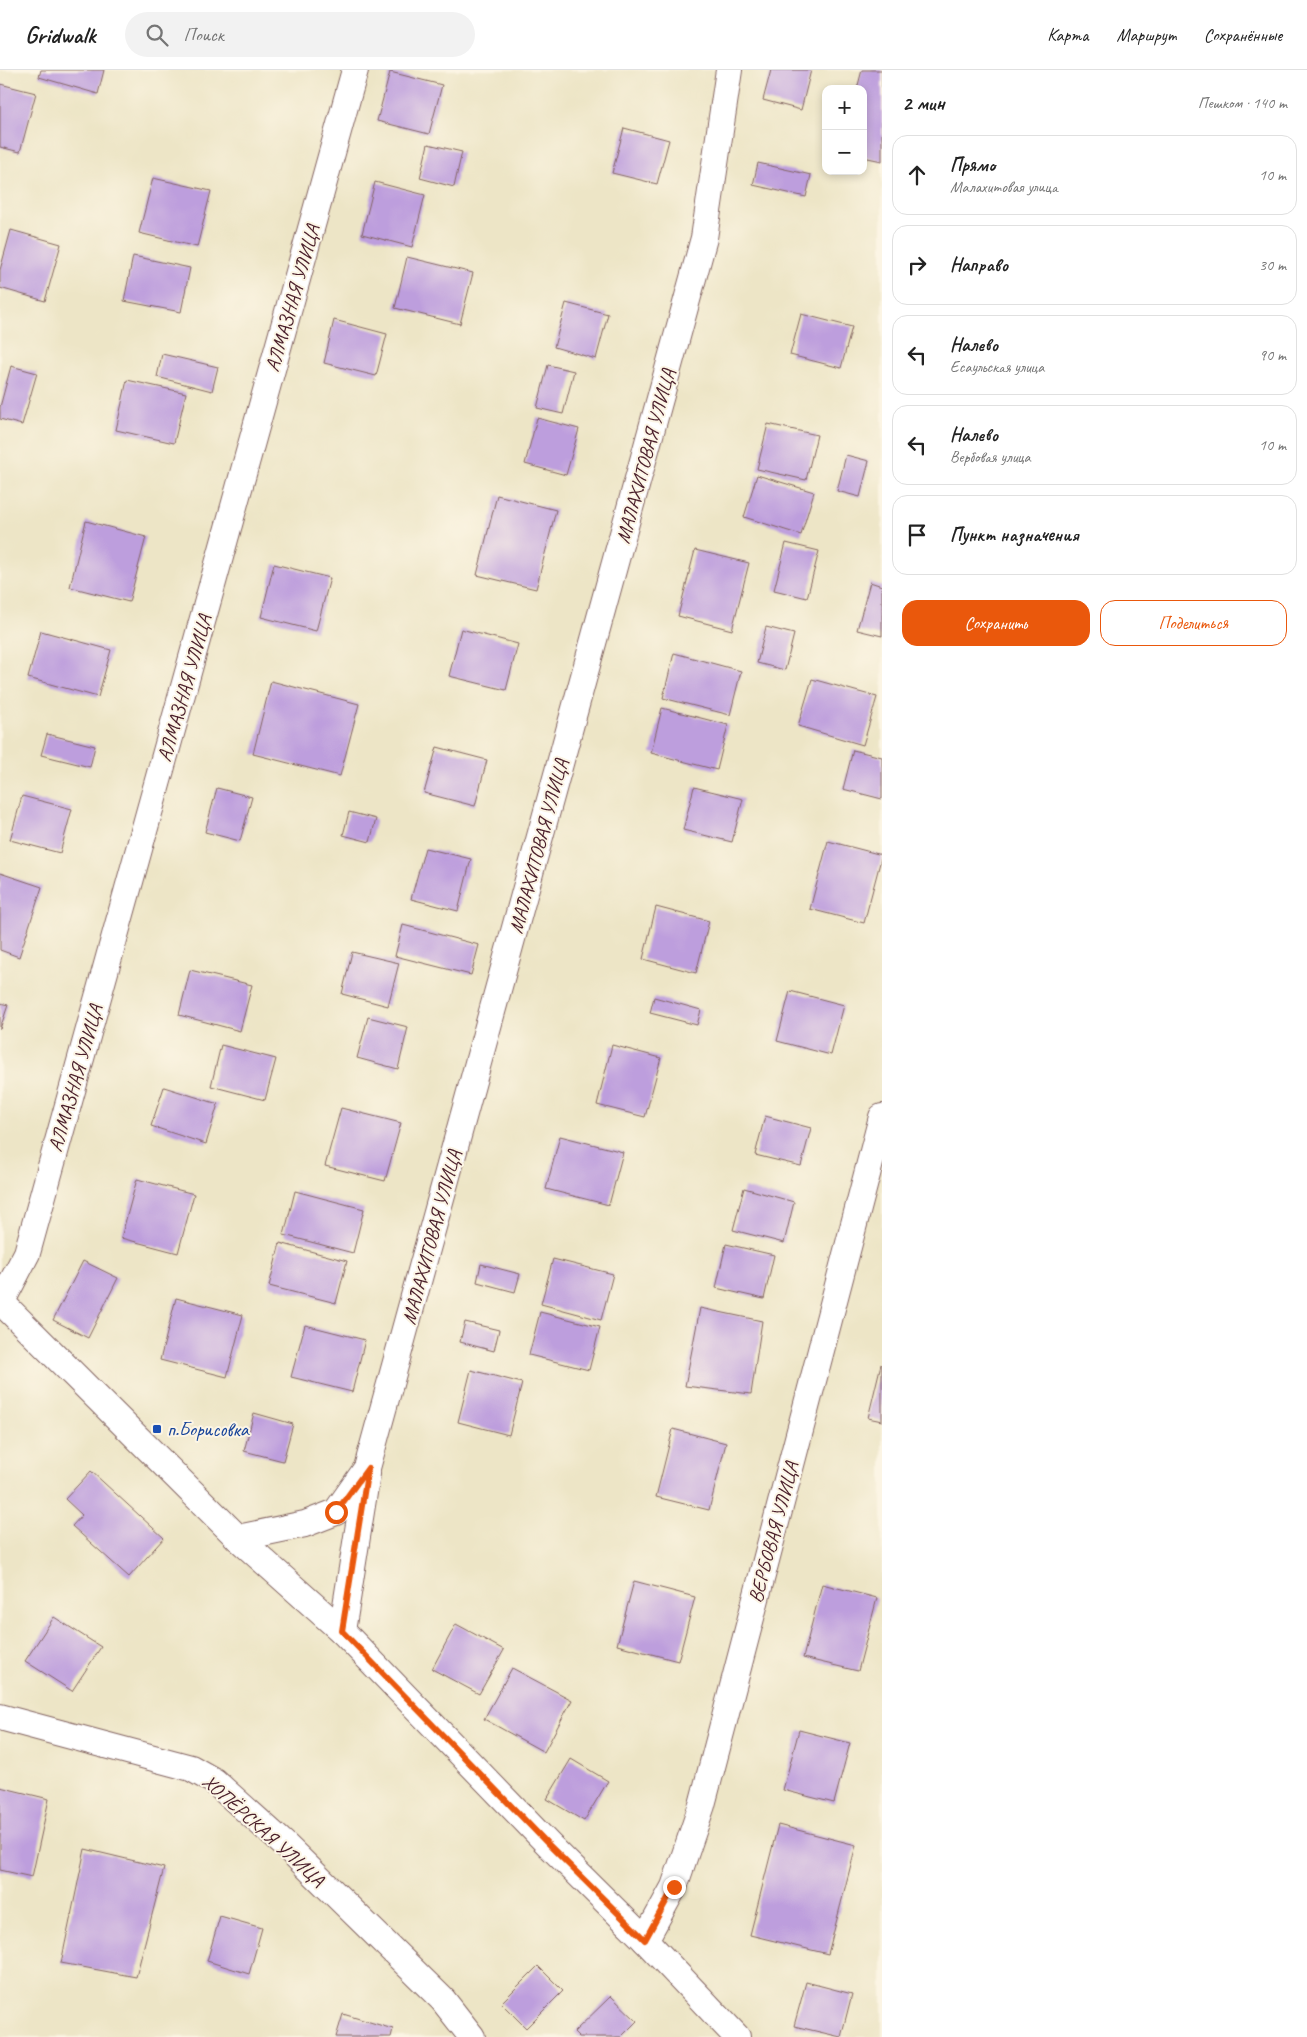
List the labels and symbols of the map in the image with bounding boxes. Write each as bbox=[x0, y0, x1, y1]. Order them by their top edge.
street label: АЛМАЗНАЯ УЛИЦА bbox=[260, 221, 326, 374]
street label: МАЛАХИТОВАЯ УЛИЦА bbox=[610, 365, 681, 546]
street label: АЛМАЗНАЯ УЛИЦА bbox=[152, 611, 218, 764]
street label: МАЛАХИТОВАЯ УЛИЦА bbox=[503, 755, 574, 936]
street label: АЛМАЗНАЯ УЛИЦА bbox=[43, 1001, 109, 1154]
street label: МАЛАХИТОВАЯ УЛИЦА bbox=[396, 1146, 467, 1327]
place label: п.Борисовка bbox=[167, 1417, 250, 1442]
marker: п.Борисовка bbox=[151, 1423, 163, 1435]
street label: ВЕРБОВАЯ УЛИЦА bbox=[743, 1458, 805, 1605]
route start bbox=[325, 1501, 348, 1524]
street label: ХОПЁРСКАЯ УЛИЦА bbox=[197, 1769, 331, 1892]
route end bbox=[663, 1876, 686, 1899]

